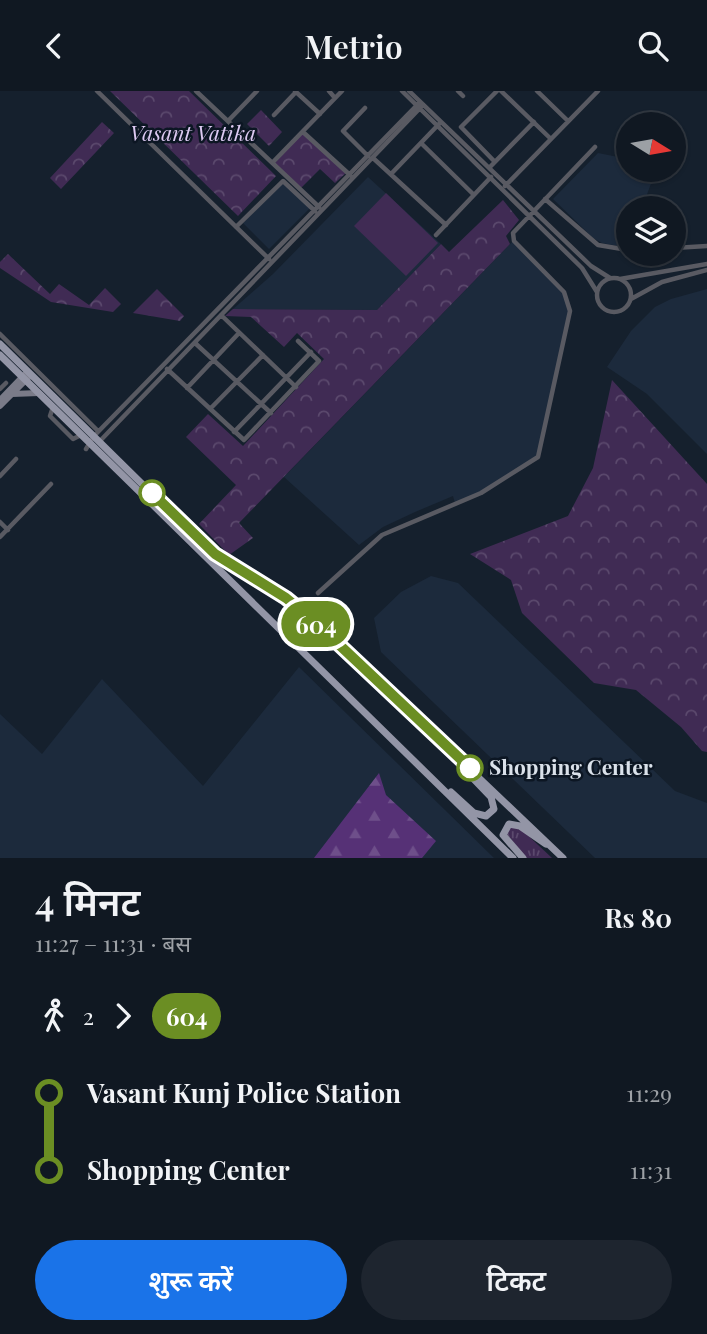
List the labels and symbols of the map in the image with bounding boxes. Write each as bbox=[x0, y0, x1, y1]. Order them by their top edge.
north arrow bbox=[616, 112, 686, 182]
park label: Vasant Vatika bbox=[130, 118, 256, 146]
unlabelled marker bbox=[139, 480, 165, 506]
line badge: 604 bbox=[276, 601, 356, 647]
place label: Shopping Center bbox=[489, 752, 653, 780]
marker: Shopping Center bbox=[457, 755, 483, 781]

